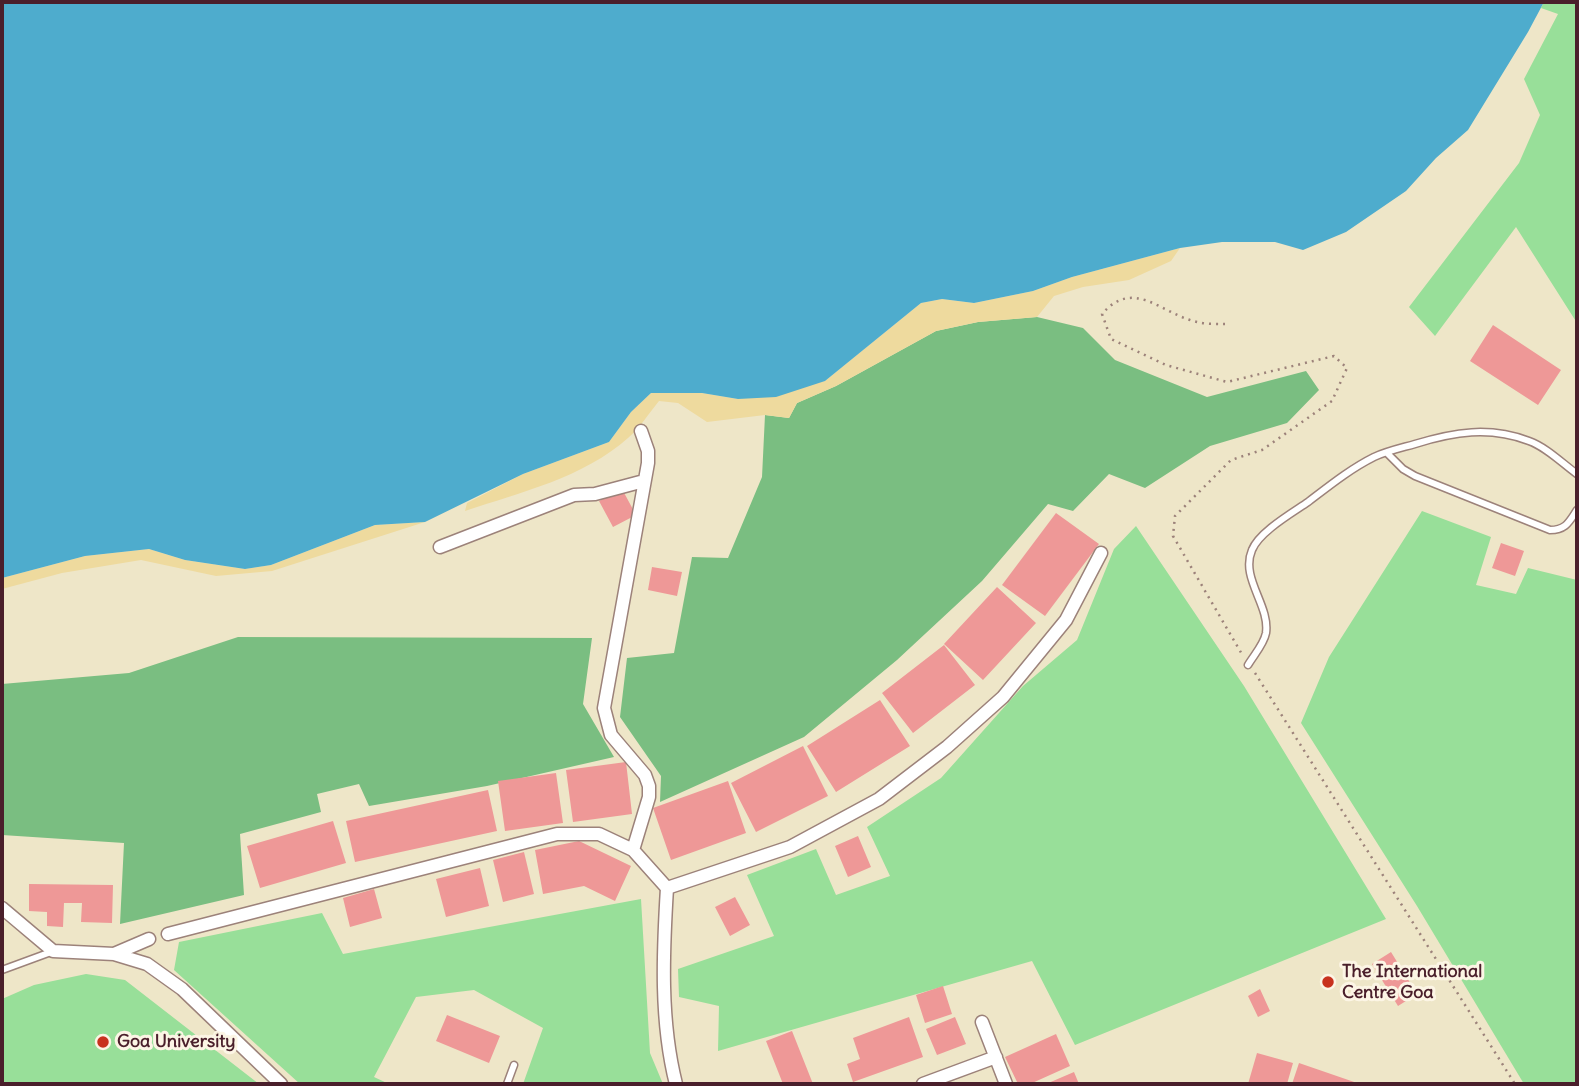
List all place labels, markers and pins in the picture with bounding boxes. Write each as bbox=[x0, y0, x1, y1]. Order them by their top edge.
place label: The International Centre Goa bbox=[1342, 961, 1482, 1004]
marker: The International Centre Goa bbox=[1320, 974, 1336, 990]
place label: Goa University bbox=[117, 1031, 236, 1053]
marker: Goa University bbox=[95, 1034, 111, 1050]

